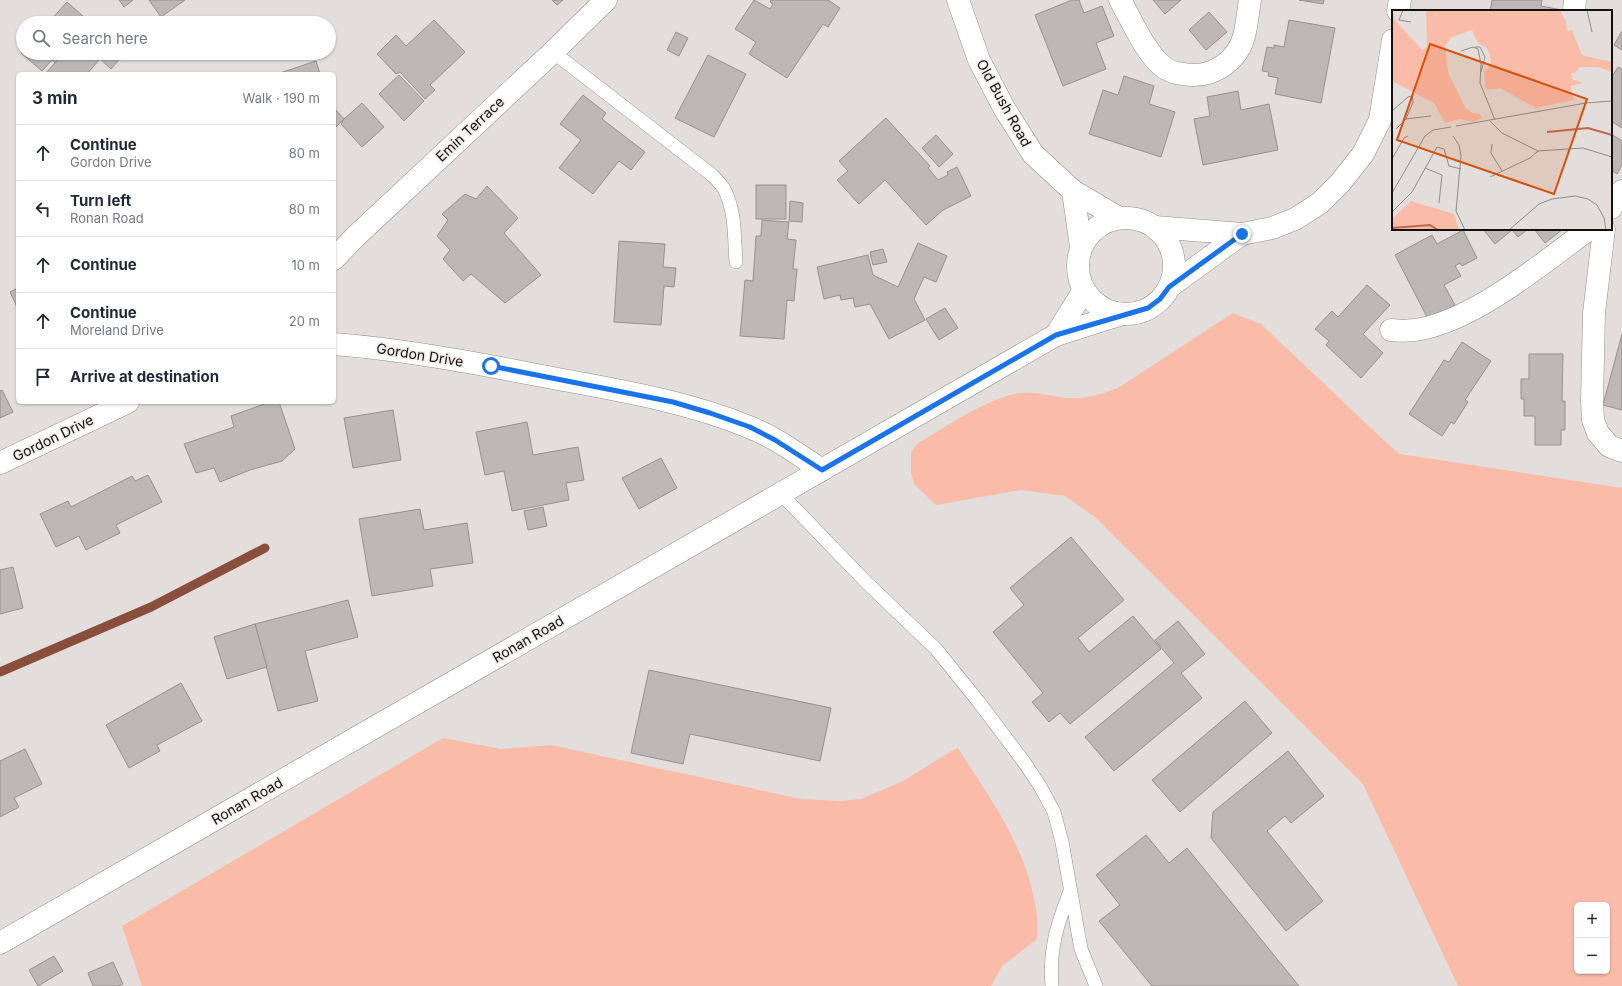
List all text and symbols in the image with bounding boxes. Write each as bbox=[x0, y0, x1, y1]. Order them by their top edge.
inset map bbox=[1392, 10, 1612, 230]
search box bbox=[16, 16, 336, 60]
icon: search bbox=[30, 27, 52, 49]
text: Search here bbox=[62, 29, 148, 48]
street label: Old Bush Road bbox=[973, 56, 1035, 149]
text: 3 min bbox=[32, 88, 78, 108]
text: Walk · 190 m bbox=[243, 90, 320, 106]
street label: Emin Terrace bbox=[432, 93, 507, 165]
text: Continue bbox=[70, 135, 137, 154]
icon: ahead bbox=[32, 142, 54, 164]
text: 80 m bbox=[289, 145, 320, 161]
text: Gordon Drive bbox=[70, 154, 152, 170]
text: Turn left bbox=[70, 191, 131, 210]
icon: left bbox=[32, 198, 54, 220]
text: 80 m bbox=[289, 201, 320, 217]
text: Ronan Road bbox=[70, 210, 144, 226]
route end bbox=[1233, 225, 1251, 243]
icon: ahead bbox=[32, 254, 54, 276]
text: Continue bbox=[70, 255, 137, 274]
text: 10 m bbox=[291, 257, 320, 273]
text: Continue bbox=[70, 303, 137, 322]
icon: ahead bbox=[32, 310, 54, 332]
text: 20 m bbox=[289, 313, 320, 329]
text: Moreland Drive bbox=[70, 322, 164, 338]
street label: Gordon Drive bbox=[375, 339, 465, 370]
route start bbox=[482, 357, 500, 375]
icon: arrive bbox=[32, 366, 54, 388]
text: Arrive at destination bbox=[70, 367, 219, 386]
street label: Gordon Drive bbox=[10, 411, 96, 464]
street label: Ronan Road bbox=[489, 611, 566, 666]
street label: Ronan Road bbox=[208, 773, 285, 828]
map controls bbox=[1574, 902, 1610, 974]
button: + bbox=[1574, 902, 1610, 938]
button: − bbox=[1574, 938, 1610, 974]

